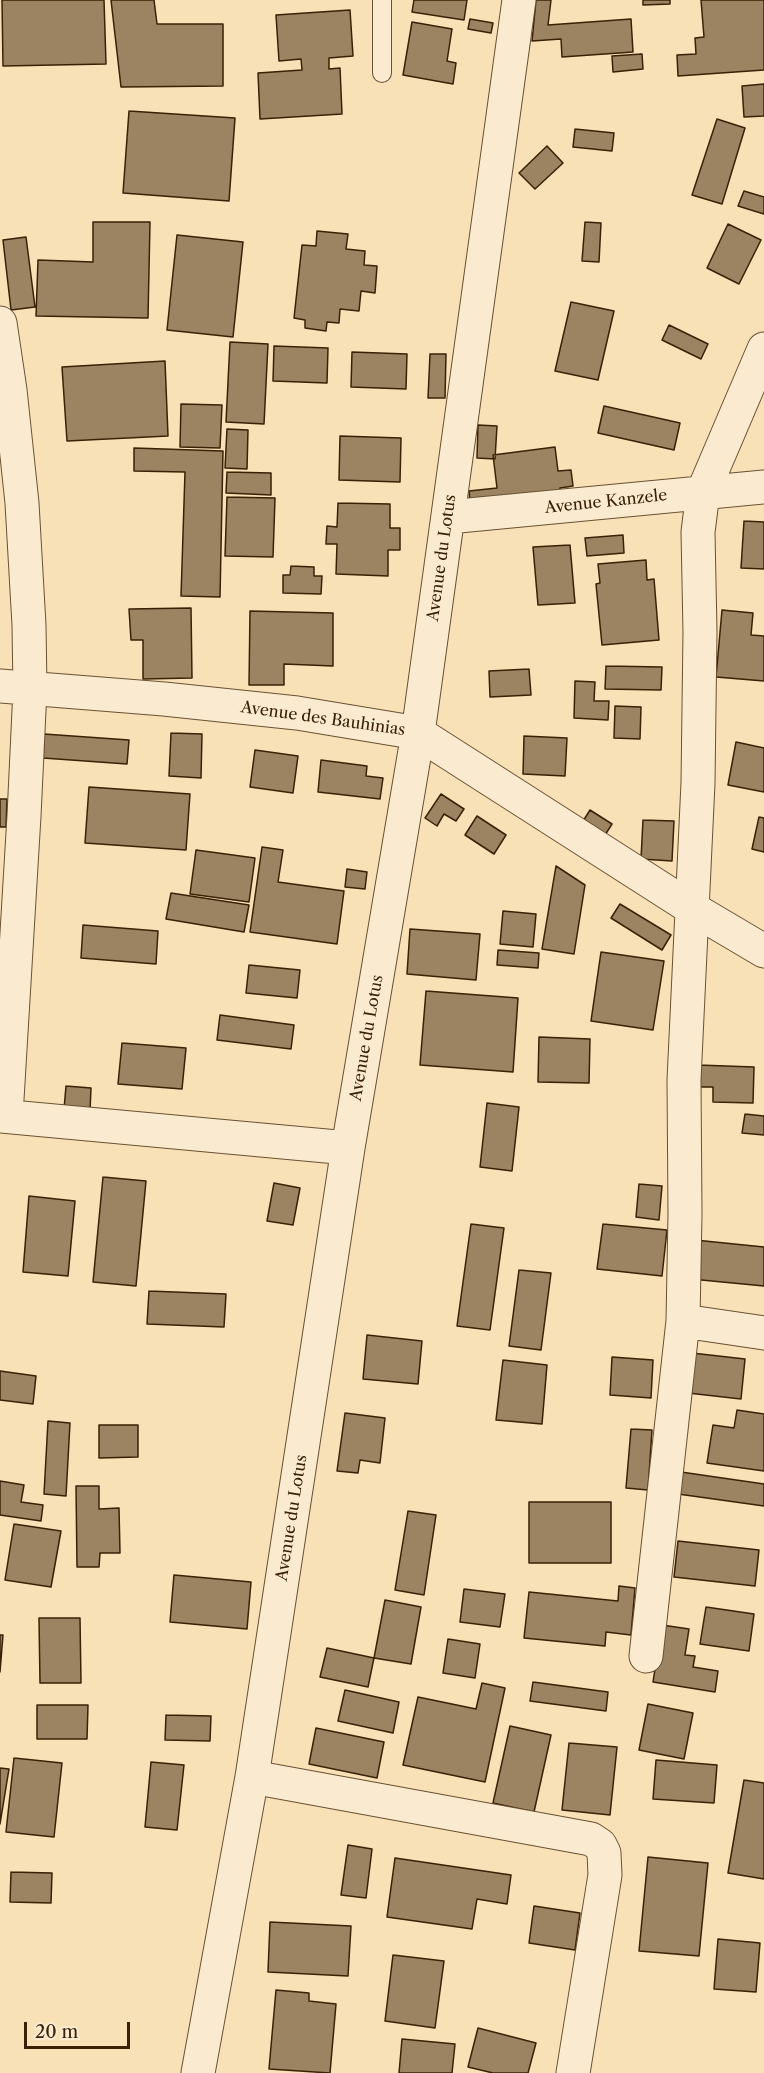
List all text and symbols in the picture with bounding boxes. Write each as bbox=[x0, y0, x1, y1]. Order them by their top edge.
street label: Avenue Kanzele bbox=[544, 486, 668, 518]
street label: Avenue du Lotus bbox=[424, 493, 460, 623]
street label: Avenue des Bauhinias bbox=[240, 698, 406, 740]
street label: Avenue du Lotus bbox=[346, 973, 388, 1103]
street label: Avenue du Lotus bbox=[273, 1453, 311, 1583]
scale bar bbox=[27, 2010, 134, 2048]
text: 20 m bbox=[35, 2021, 78, 2043]

